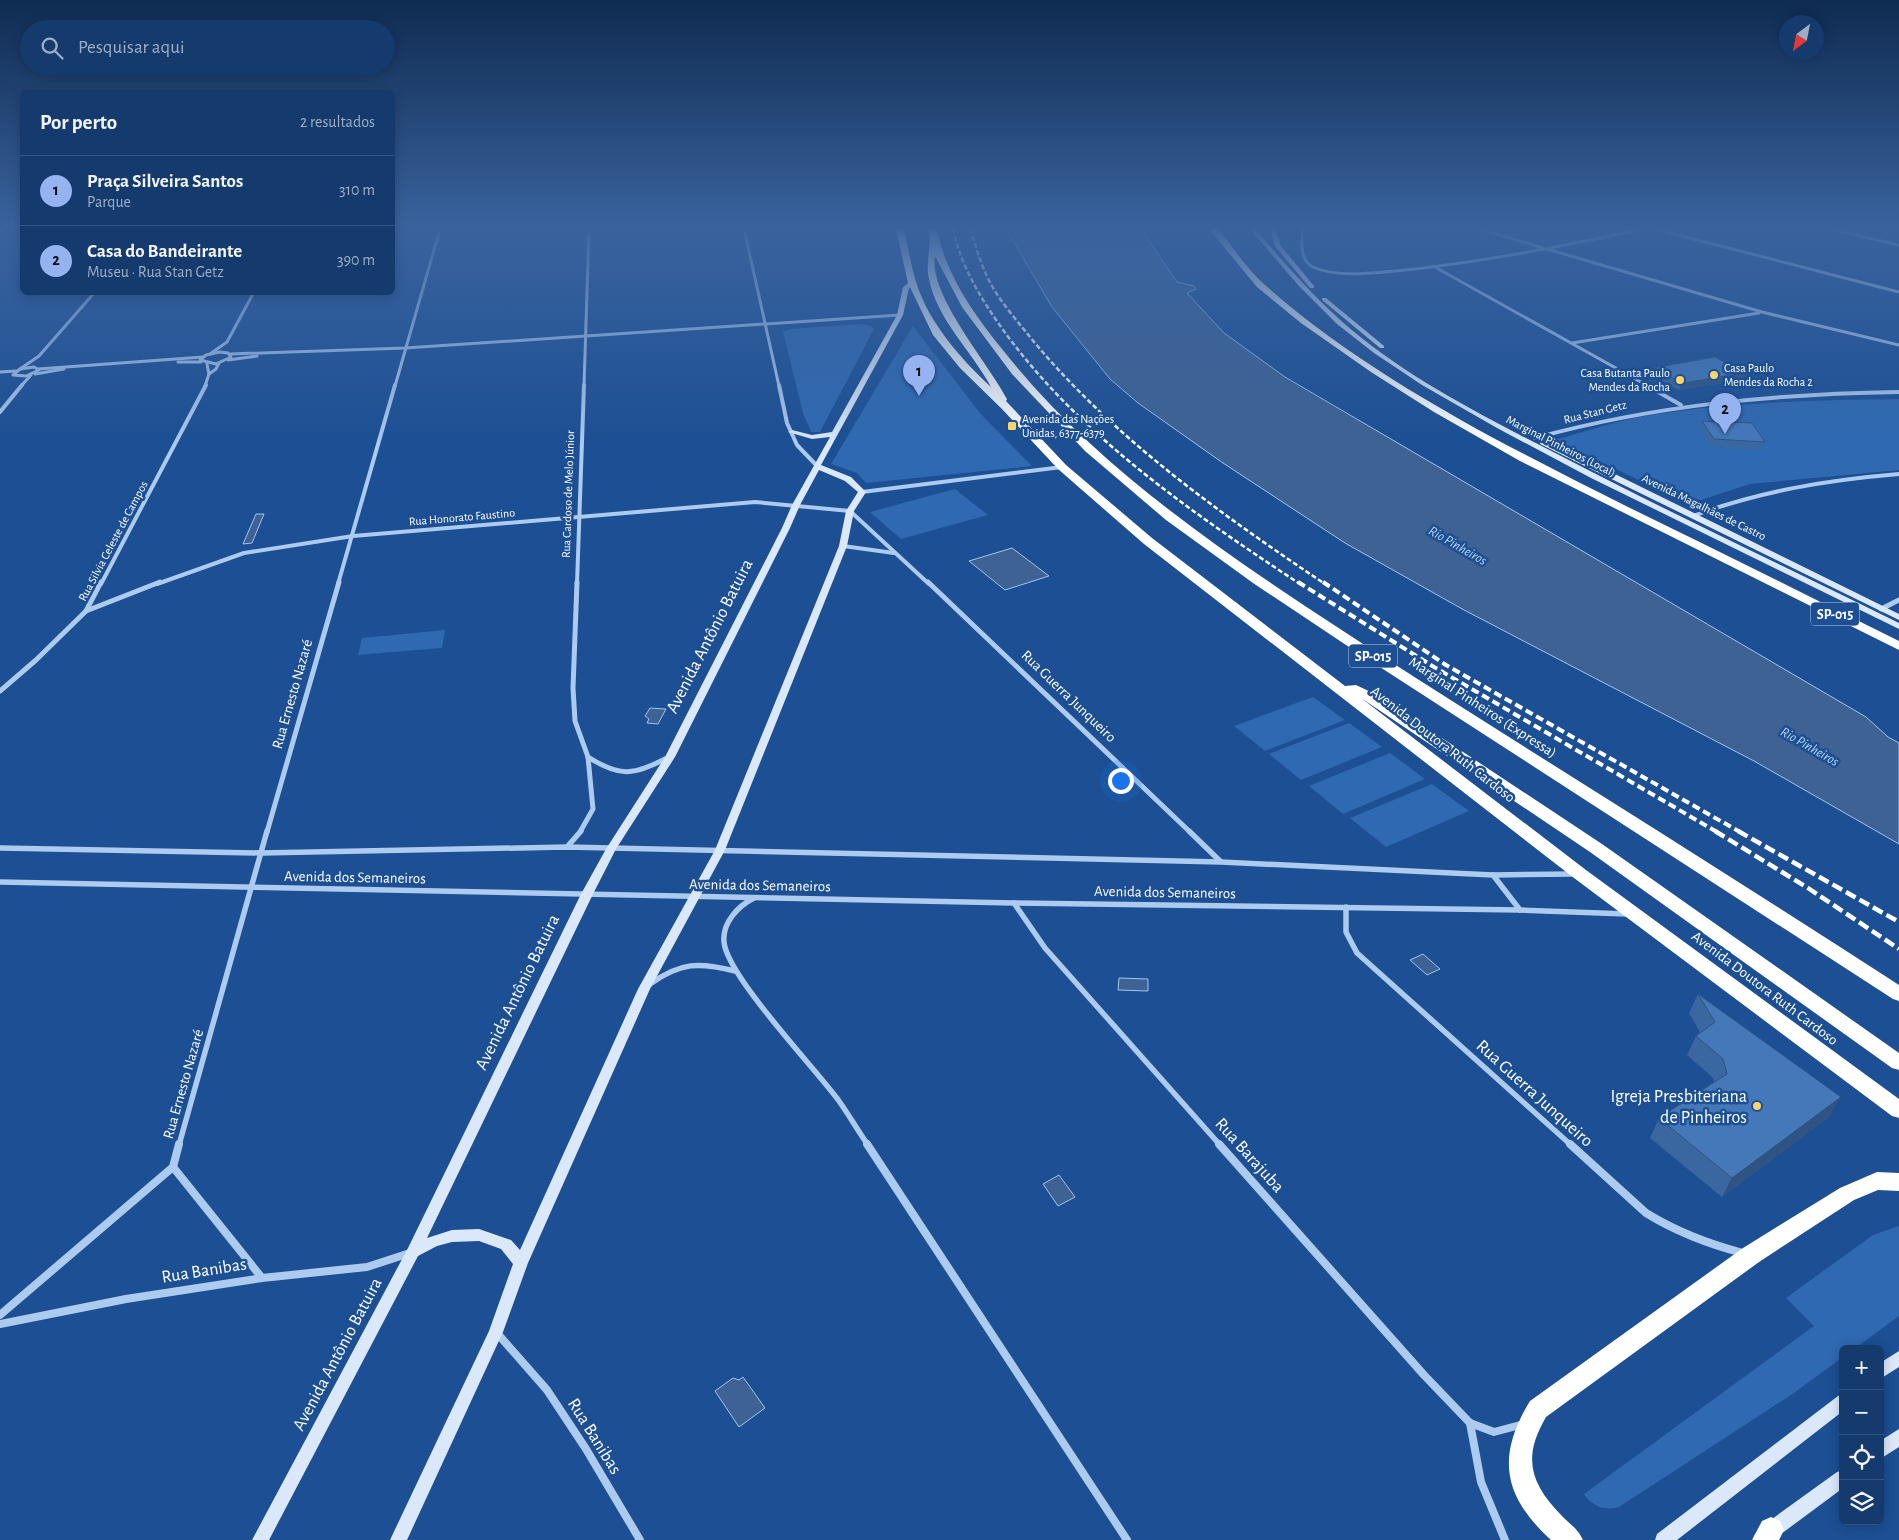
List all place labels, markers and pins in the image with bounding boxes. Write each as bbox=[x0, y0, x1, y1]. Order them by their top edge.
pin: 1 bbox=[903, 355, 935, 396]
place label: Casa Paulo Mendes da Rocha 2 bbox=[1724, 362, 1813, 388]
place label: Casa Butanta Paulo Mendes da Rocha bbox=[1580, 367, 1670, 393]
marker: Casa Paulo Mendes da Rocha 2 bbox=[1708, 369, 1720, 381]
marker: Casa Butanta Paulo Mendes da Rocha bbox=[1674, 374, 1686, 386]
pin: 2 bbox=[1709, 393, 1741, 434]
place label: Avenida das Nações Unidas, 6377-6379 bbox=[1022, 413, 1114, 439]
marker: Avenida das Nações Unidas, 6377-6379 bbox=[1006, 420, 1018, 432]
place label: Igreja Presbiteriana de Pinheiros bbox=[1611, 1088, 1747, 1127]
marker: Igreja Presbiteriana de Pinheiros bbox=[1751, 1100, 1763, 1112]

